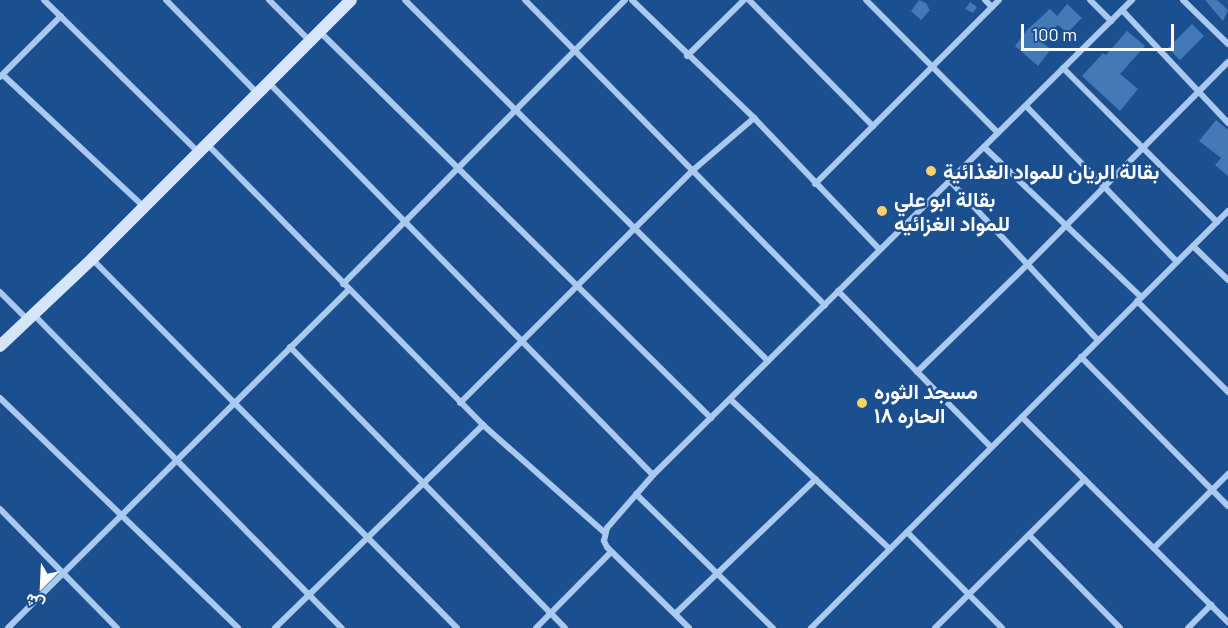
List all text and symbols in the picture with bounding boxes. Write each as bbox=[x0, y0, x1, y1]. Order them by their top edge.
scale bar bbox=[1024, 12, 1177, 50]
text: 100 m bbox=[1032, 23, 1077, 45]
place label: بقالة الريان للمواد الغذائية bbox=[943, 158, 1159, 184]
marker: بقالة الريان للمواد الغذائية bbox=[924, 164, 938, 178]
place label: بقالة ابو علي للمواد الغزائيه bbox=[894, 186, 1010, 236]
marker: بقالة ابو علي للمواد الغزائيه bbox=[875, 204, 889, 218]
place label: مسجد الثوره الحاره ١٨ bbox=[874, 378, 978, 428]
marker: مسجد الثوره الحاره ١٨ bbox=[855, 396, 869, 410]
north arrow bbox=[12, 556, 72, 616]
text: ش bbox=[22, 590, 47, 615]

